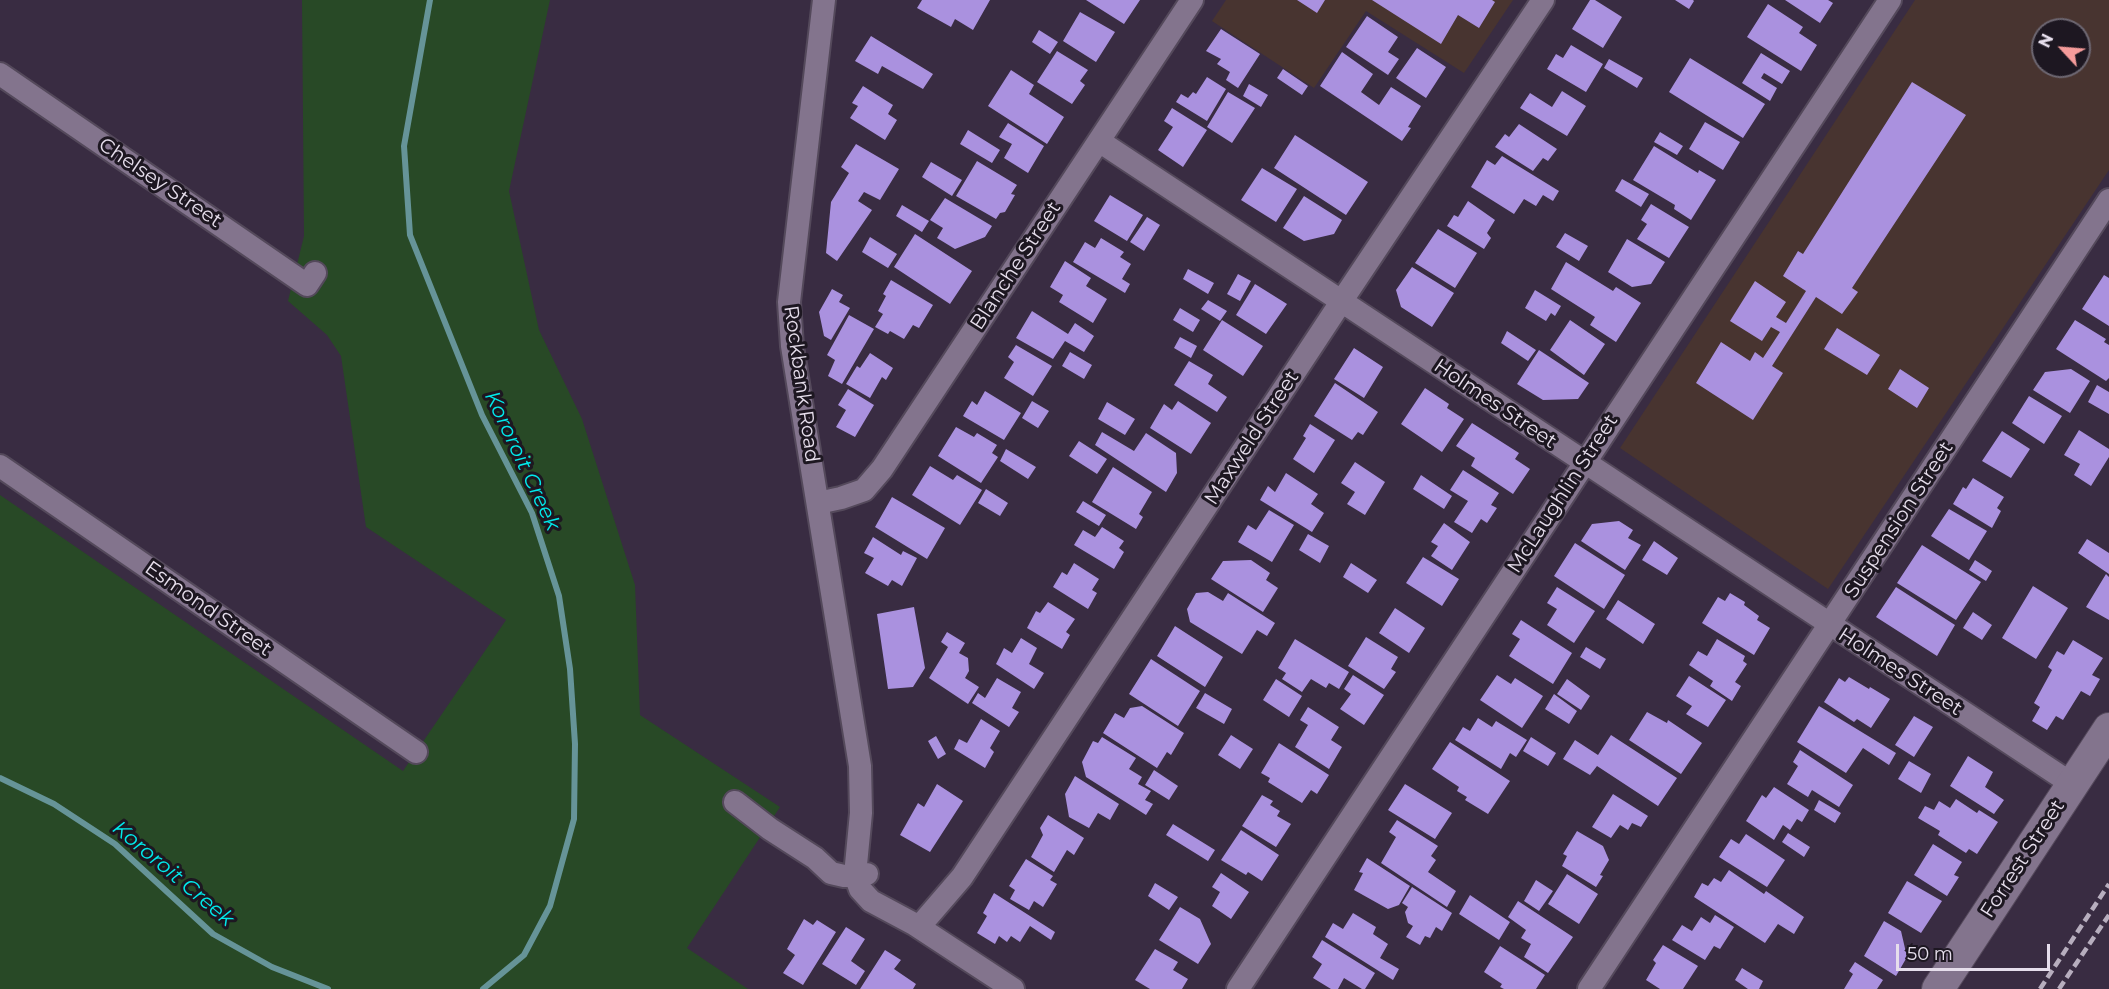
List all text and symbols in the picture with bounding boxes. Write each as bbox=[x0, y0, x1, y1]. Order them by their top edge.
north arrow bbox=[2031, 18, 2091, 78]
text: N bbox=[2035, 31, 2058, 51]
street label: Chelsey Street bbox=[94, 133, 226, 233]
street label: Blanche Street bbox=[966, 197, 1066, 335]
street label: Rockbank Road bbox=[778, 304, 824, 464]
street label: Holmes Street bbox=[1429, 354, 1561, 454]
street label: Maxweld Street bbox=[1200, 366, 1304, 510]
water label: Kororoit Creek bbox=[479, 387, 565, 535]
street label: McLaughlin Street bbox=[1503, 410, 1623, 578]
street label: Suspension Street bbox=[1839, 437, 1959, 603]
street label: Esmond Street bbox=[140, 556, 276, 662]
street label: Holmes Street bbox=[1834, 623, 1966, 721]
street label: Forrest Street bbox=[1976, 795, 2070, 923]
water label: Kororoit Creek bbox=[107, 816, 239, 932]
scale bar bbox=[1899, 932, 2054, 970]
text: 50 m bbox=[1907, 943, 1953, 965]

